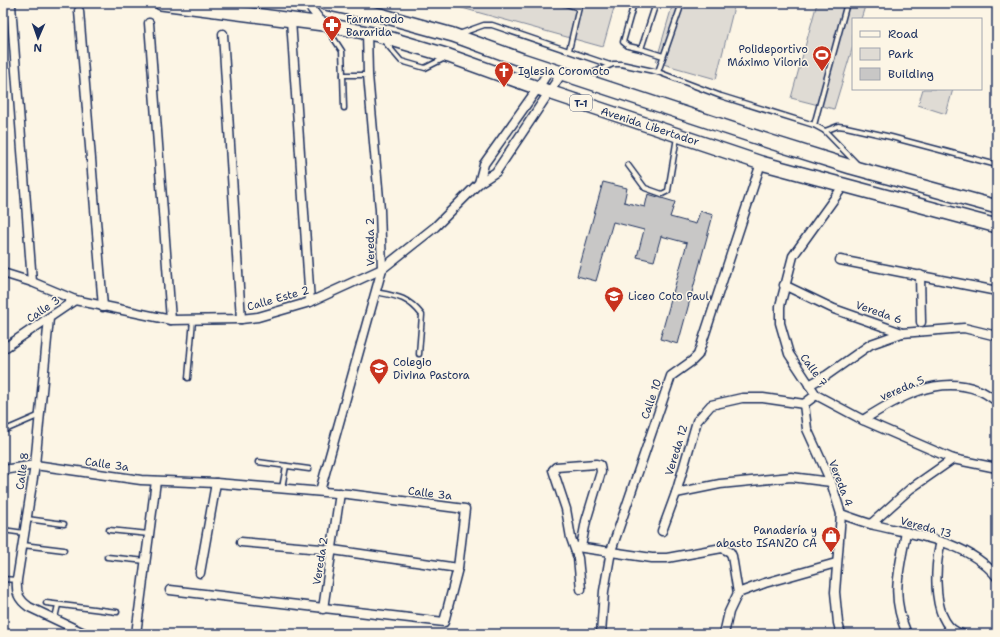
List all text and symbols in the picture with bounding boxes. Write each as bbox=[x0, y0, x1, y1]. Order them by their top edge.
place label: Farmatodo Bararida bbox=[346, 12, 404, 40]
pharmacy icon: Farmatodo Bararida bbox=[321, 14, 343, 42]
north arrow bbox=[18, 18, 58, 58]
legend bbox=[852, 18, 982, 90]
text: Road bbox=[888, 26, 919, 42]
text: N bbox=[33, 40, 42, 55]
place label: Polideportivo Máximo Viloria bbox=[727, 42, 808, 70]
sports icon: Polideportivo Máximo Viloria bbox=[811, 44, 833, 72]
text: Park bbox=[888, 46, 914, 62]
church icon: Iglesia Coromoto bbox=[493, 60, 515, 88]
place label: Iglesia Coromoto bbox=[518, 64, 610, 79]
text: Building bbox=[888, 66, 934, 82]
road number: T-1 bbox=[570, 95, 592, 111]
street label: Avenida Libertador bbox=[599, 103, 701, 149]
street label: Vereda 2 bbox=[363, 218, 378, 266]
street label: Calle Este 2 bbox=[245, 282, 311, 315]
school or university icon: Liceo Coto Paul bbox=[603, 285, 625, 313]
place label: Liceo Coto Paul bbox=[628, 289, 709, 304]
street label: Calle 3 bbox=[24, 292, 63, 326]
street label: Vereda 6 bbox=[853, 297, 904, 327]
street label: Calle 7 bbox=[796, 351, 831, 390]
place label: Colegio Divina Pastora bbox=[393, 355, 470, 383]
school or university icon: Colegio Divina Pastora bbox=[368, 357, 390, 385]
street label: vereda 5 bbox=[878, 372, 927, 405]
street label: Calle 10 bbox=[638, 377, 665, 421]
street label: Vereda 12 bbox=[662, 423, 691, 477]
street label: Calle 8 bbox=[12, 451, 33, 491]
street label: Calle 3a bbox=[84, 454, 130, 475]
street label: Vereda 4 bbox=[825, 458, 856, 509]
street label: Calle 3a bbox=[407, 483, 453, 504]
street label: Vereda 13 bbox=[899, 513, 953, 542]
place label: Panadería y abasto ISANZO CA bbox=[716, 523, 817, 551]
shop icon: Panadería y abasto ISANZO CA bbox=[820, 525, 842, 553]
street label: Vereda 2 bbox=[309, 536, 332, 586]

